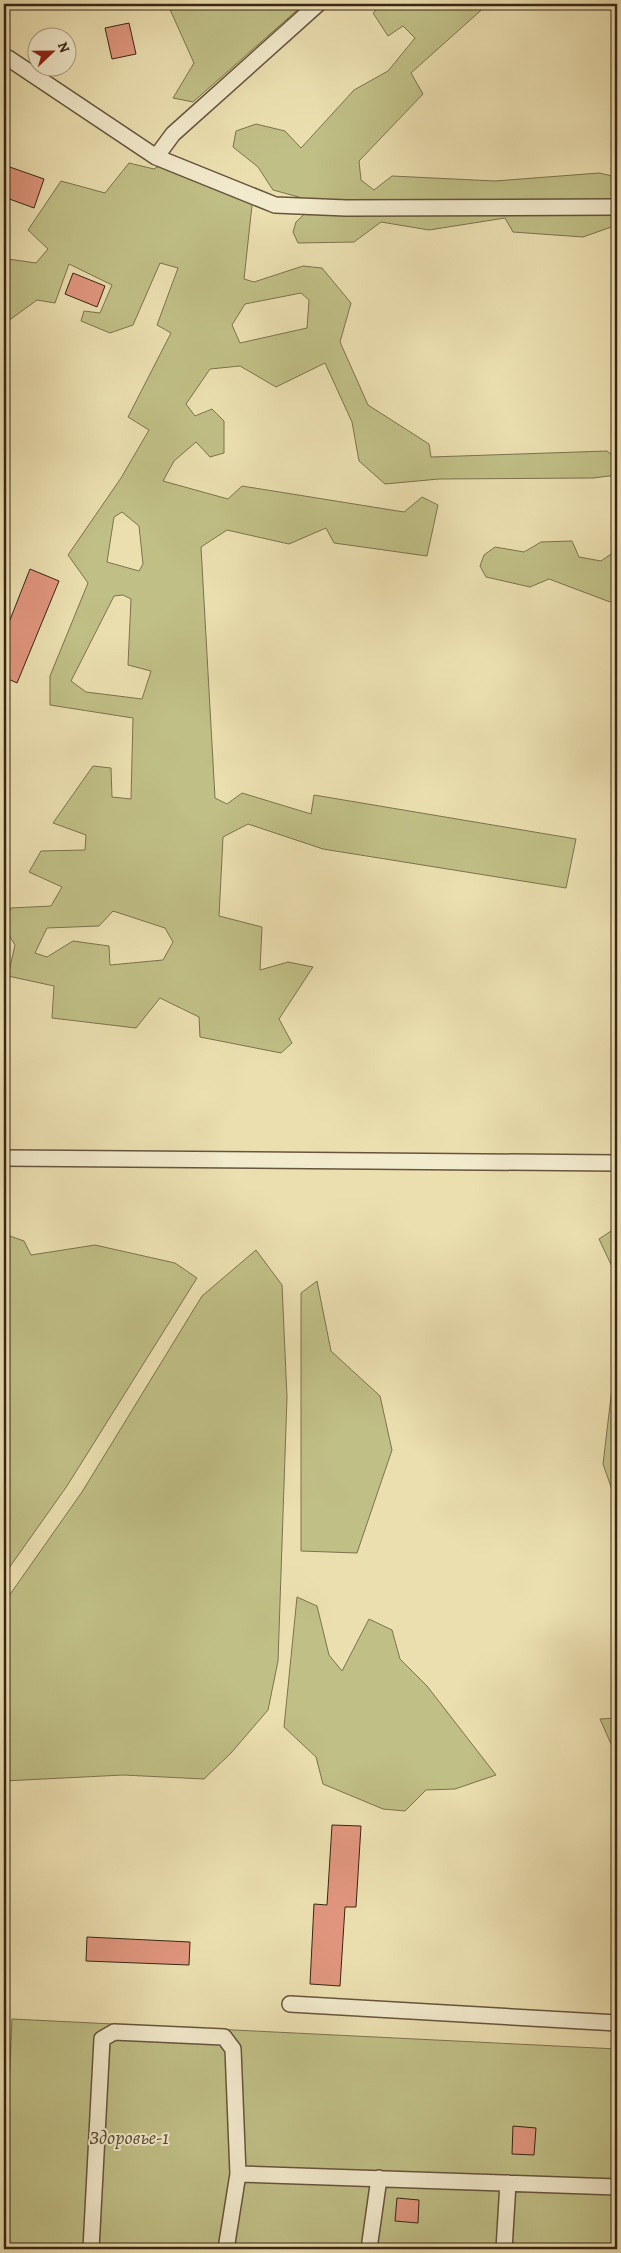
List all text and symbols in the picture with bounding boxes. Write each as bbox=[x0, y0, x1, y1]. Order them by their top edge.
north arrow bbox=[28, 28, 78, 78]
text: N bbox=[53, 39, 74, 56]
park label: Здоровье-1 bbox=[89, 2124, 169, 2151]

